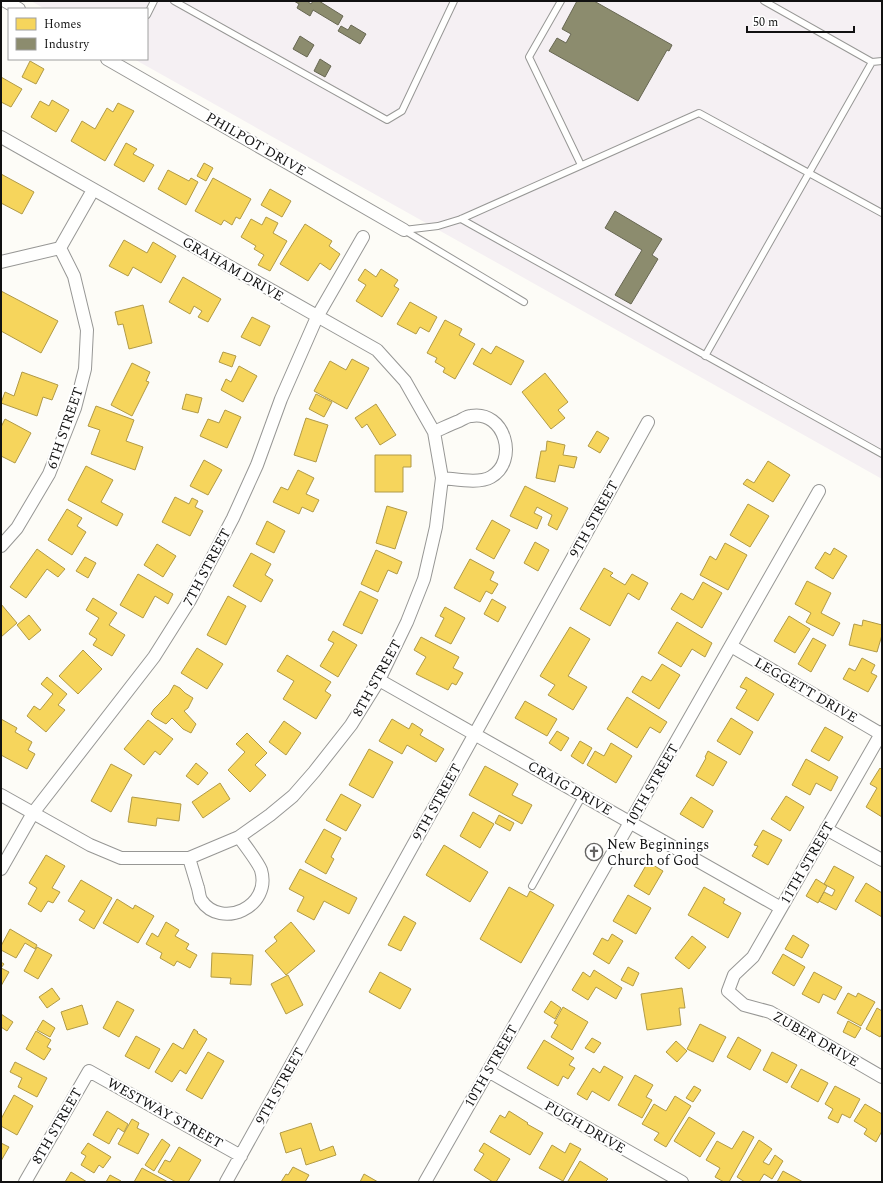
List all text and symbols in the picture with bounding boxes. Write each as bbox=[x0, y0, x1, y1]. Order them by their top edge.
legend bbox=[8, 8, 148, 60]
scale bar bbox=[747, 8, 854, 34]
text: 50 m bbox=[753, 13, 778, 32]
text: Homes bbox=[44, 15, 82, 34]
text: Industry bbox=[44, 35, 90, 54]
street label: PHILPOT DRIVE bbox=[202, 107, 310, 181]
street label: GRAHAM DRIVE bbox=[178, 231, 288, 307]
street label: 6TH STREET bbox=[41, 384, 89, 472]
street label: 9TH STREET bbox=[564, 477, 624, 561]
street label: 7TH STREET bbox=[178, 525, 236, 609]
street label: 8TH STREET bbox=[347, 636, 407, 720]
street label: LEGGETT DRIVE bbox=[751, 652, 861, 728]
street label: 10TH STREET bbox=[620, 740, 684, 830]
street label: CRAIG DRIVE bbox=[524, 755, 616, 821]
street label: 9TH STREET bbox=[407, 760, 467, 844]
street label: 11TH STREET bbox=[775, 818, 839, 908]
place label: New Beginnings Church of God bbox=[607, 834, 709, 871]
church icon: New Beginnings Church of God bbox=[584, 842, 604, 862]
street label: ZUBER DRIVE bbox=[769, 1006, 863, 1072]
street label: 10TH STREET bbox=[459, 1021, 523, 1111]
street label: 9TH STREET bbox=[250, 1044, 310, 1128]
street label: WESTWAY STREET bbox=[103, 1072, 227, 1154]
street label: 8TH STREET bbox=[27, 1084, 87, 1168]
street label: PUGH DRIVE bbox=[541, 1095, 629, 1159]

